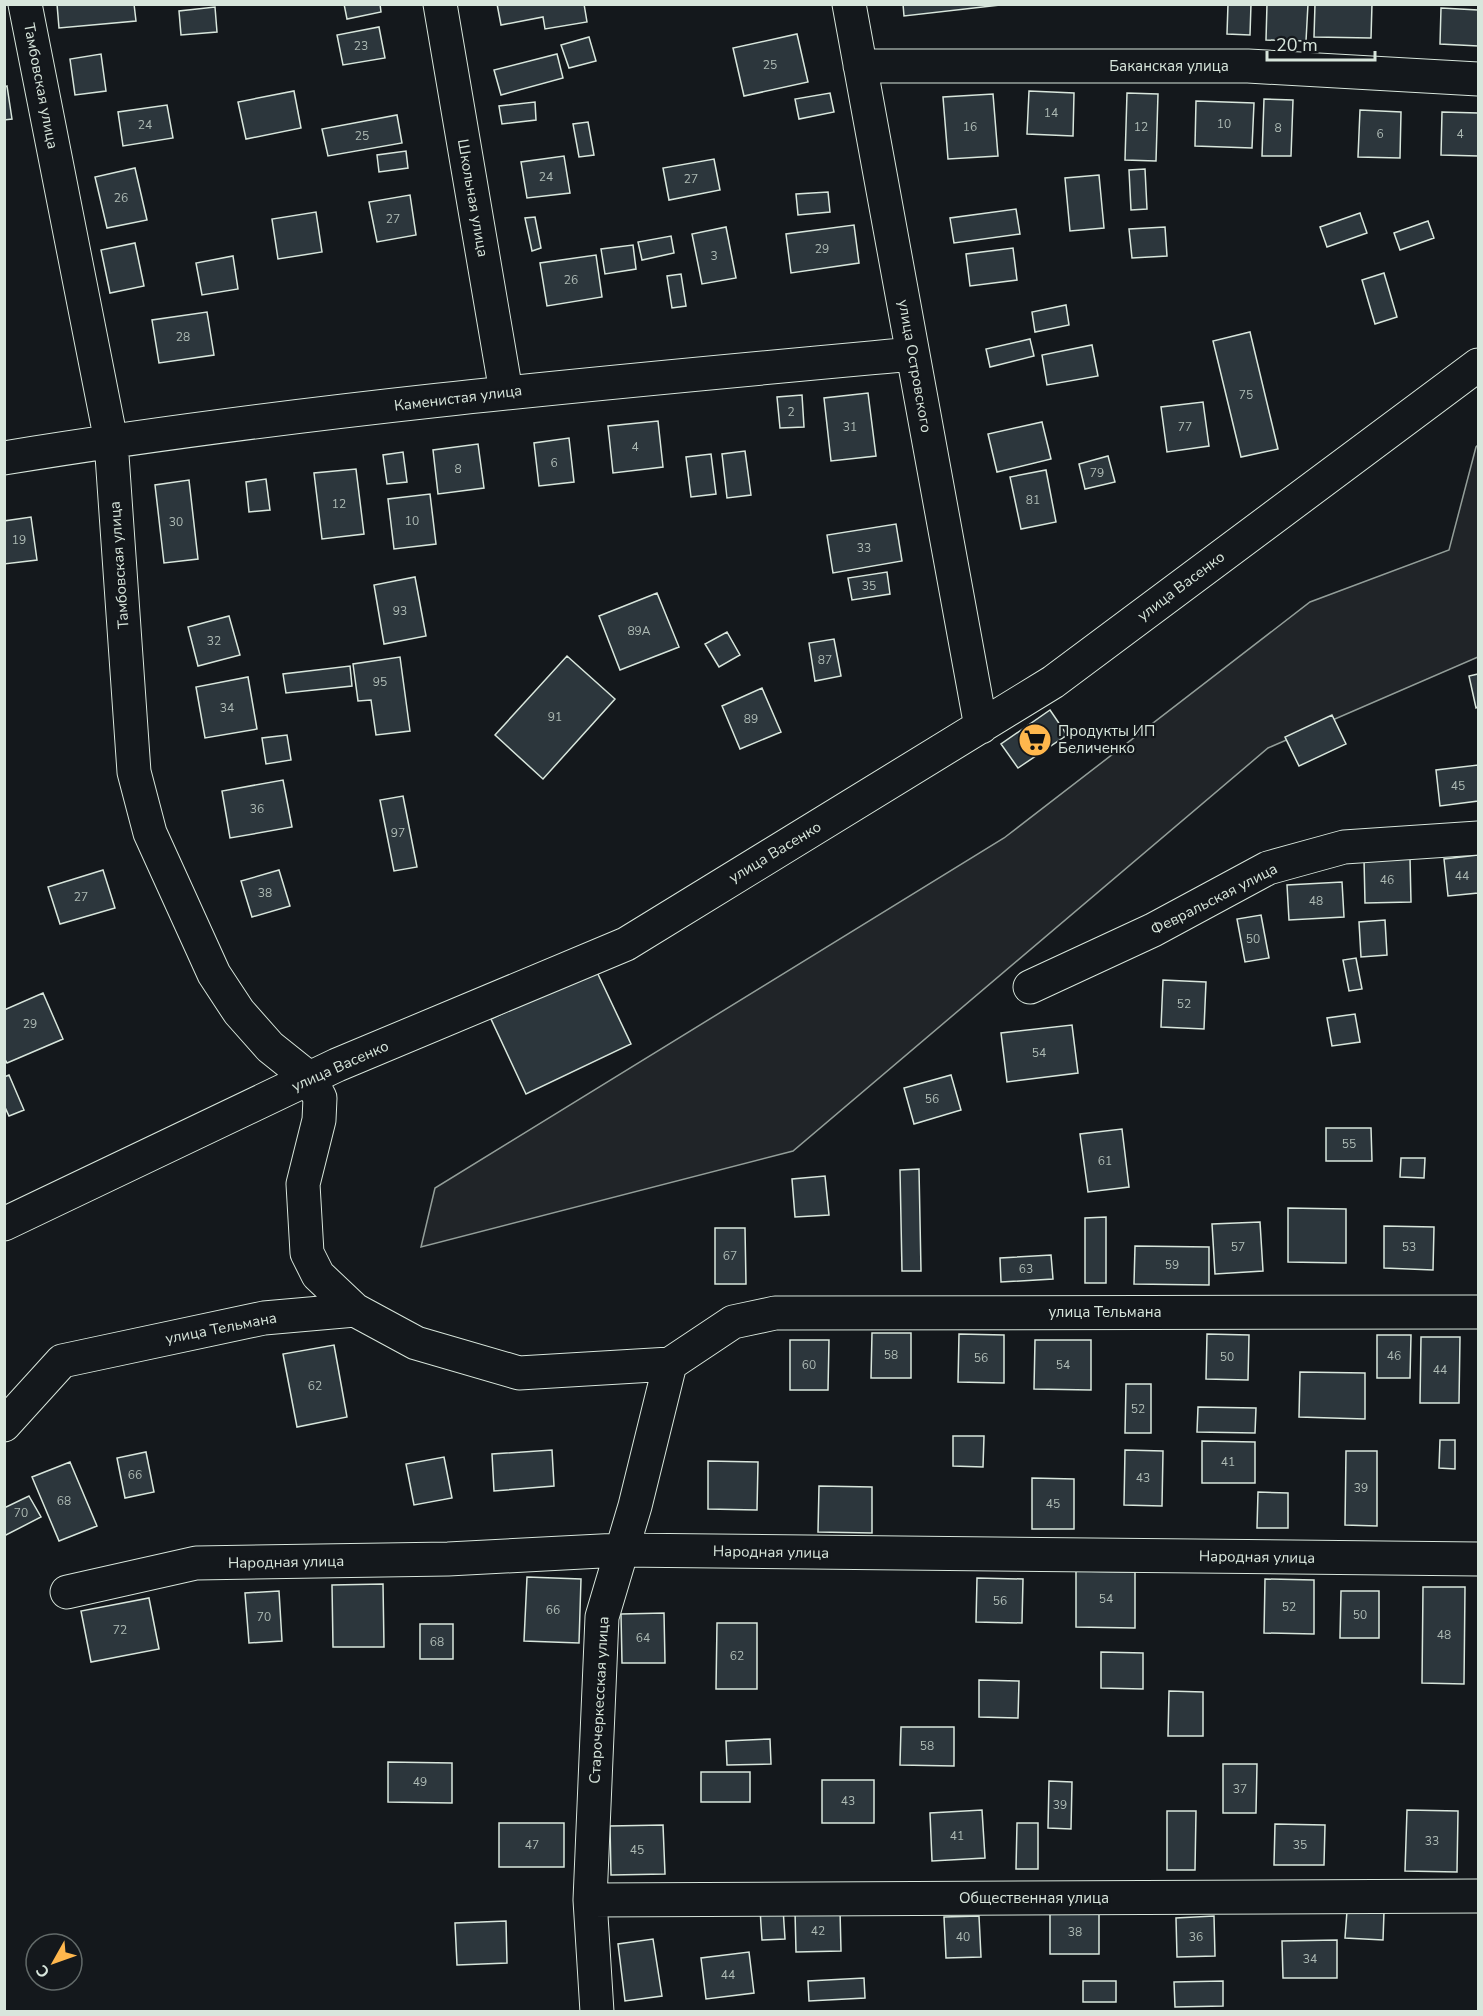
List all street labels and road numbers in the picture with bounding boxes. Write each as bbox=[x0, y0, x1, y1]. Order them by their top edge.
street label: Тамбовская улица bbox=[19, 21, 63, 151]
street label: Баканская улица bbox=[1109, 56, 1229, 76]
street label: Школьная улица bbox=[453, 137, 493, 259]
street label: улица Островского bbox=[893, 298, 937, 434]
street label: Каменистая улица bbox=[393, 380, 523, 416]
street label: Тамбовская улица bbox=[105, 501, 133, 629]
street label: улица Васенко bbox=[1133, 547, 1229, 625]
street label: улица Васенко bbox=[725, 817, 825, 887]
street label: Февральская улица bbox=[1147, 858, 1281, 940]
street label: улица Васенко bbox=[288, 1036, 392, 1096]
street label: улица Тельмана bbox=[1048, 1302, 1162, 1322]
street label: улица Тельмана bbox=[164, 1307, 278, 1349]
street label: Народная улица bbox=[713, 1541, 829, 1563]
street label: Народная улица bbox=[1199, 1546, 1315, 1568]
street label: Народная улица bbox=[228, 1551, 344, 1573]
street label: Старочеркесская улица bbox=[585, 1616, 613, 1784]
street label: Общественная улица bbox=[959, 1888, 1109, 1908]

